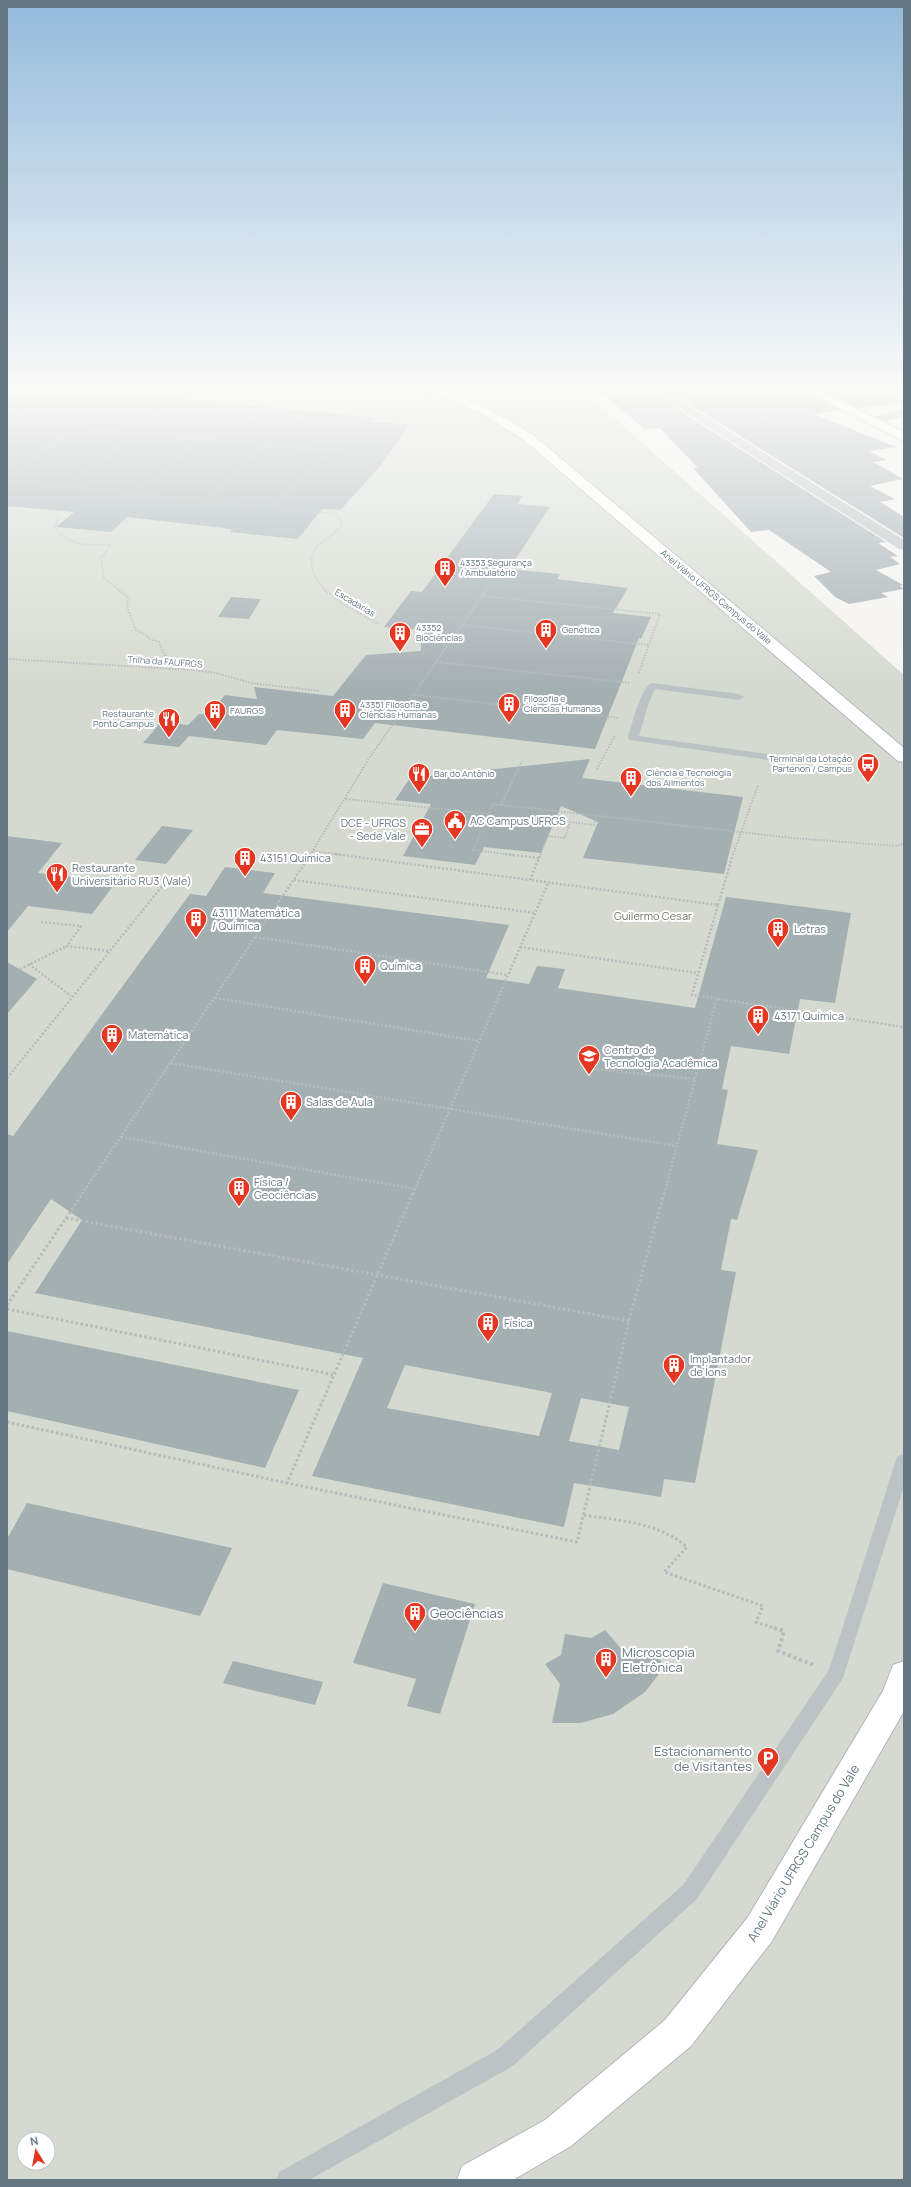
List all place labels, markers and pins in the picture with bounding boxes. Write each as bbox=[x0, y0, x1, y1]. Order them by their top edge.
building icon: 43353 Segurança / Ambulatório bbox=[432, 555, 458, 588]
place label: 43353 Segurança / Ambulatório bbox=[460, 556, 532, 579]
building icon: Genética bbox=[533, 617, 559, 650]
building icon: 43352 Biociências bbox=[387, 620, 413, 653]
place label: 43352 Biociências bbox=[416, 621, 463, 644]
place label: Genética bbox=[562, 623, 600, 636]
building icon: Filosofia e Ciências Humanas bbox=[496, 691, 522, 724]
place label: Filosofia e Ciências Humanas bbox=[524, 692, 601, 715]
building icon: 43351 Filosofia e Ciências Humanas bbox=[332, 697, 358, 730]
building icon: FAURGS bbox=[202, 698, 228, 731]
place label: 43351 Filosofia e Ciências Humanas bbox=[360, 698, 437, 721]
place label: FAURGS bbox=[230, 704, 264, 717]
restaurant icon: Restaurante Ponto Campus bbox=[156, 706, 182, 739]
place label: Restaurante Ponto Campus bbox=[93, 707, 154, 730]
bus stop icon: Terminal da Lotação Partenon / Campus bbox=[855, 751, 881, 784]
place label: Terminal da Lotação Partenon / Campus bbox=[769, 752, 852, 775]
restaurant icon: Bar do Antônio bbox=[406, 761, 432, 794]
building icon: Ciência e Tecnologia dos Alimentos bbox=[618, 765, 644, 798]
place label: Ciência e Tecnologia dos Alimentos bbox=[646, 766, 731, 789]
place label: Bar do Antônio bbox=[434, 767, 495, 780]
public building icon: AC Campus UFRGS bbox=[442, 808, 468, 841]
place label: AC Campus UFRGS bbox=[470, 813, 566, 828]
place label: DCE - UFRGS - Sede Vale bbox=[341, 815, 407, 843]
office icon: DCE - UFRGS - Sede Vale bbox=[409, 816, 435, 849]
building icon: 43151 Química bbox=[232, 845, 258, 878]
place label: 43151 Química bbox=[260, 850, 331, 865]
place label: Restaurante Universitário RU3 (Vale) bbox=[72, 860, 192, 888]
restaurant icon: Restaurante Universitário RU3 (Vale) bbox=[44, 861, 70, 894]
place label: 43111 Matemática / Química bbox=[212, 905, 300, 933]
building icon: 43111 Matemática / Química bbox=[183, 906, 209, 939]
building icon: Letras bbox=[765, 916, 791, 949]
place label: Letras bbox=[794, 921, 826, 936]
building icon: Química bbox=[352, 953, 378, 986]
place label: Química bbox=[380, 958, 421, 973]
building icon: 43171 Química bbox=[745, 1003, 771, 1036]
place label: 43171 Química bbox=[774, 1008, 844, 1023]
building icon: Matemática bbox=[99, 1022, 125, 1055]
place label: Matemática bbox=[128, 1027, 188, 1042]
place label: Centro de Tecnologia Acadêmica bbox=[604, 1042, 718, 1070]
school or university icon: Centro de Tecnologia Acadêmica bbox=[576, 1043, 602, 1076]
building icon: Salas de Aula bbox=[278, 1089, 304, 1122]
place label: Salas de Aula bbox=[306, 1094, 373, 1109]
place label: Física / Geociências bbox=[254, 1174, 317, 1202]
building icon: Física / Geociências bbox=[226, 1175, 252, 1208]
building icon: Física bbox=[475, 1310, 501, 1343]
place label: Física bbox=[504, 1315, 533, 1330]
place label: Implantador de Íons bbox=[690, 1351, 751, 1379]
building icon: Implantador de Íons bbox=[661, 1352, 687, 1385]
building icon: Geociências bbox=[402, 1600, 428, 1633]
place label: Geociências bbox=[430, 1604, 504, 1622]
place label: Microscopia Eletrônica bbox=[622, 1643, 695, 1676]
building icon: Microscopia Eletrônica bbox=[593, 1646, 619, 1679]
place label: Estacionamento de Visitantes bbox=[654, 1742, 752, 1775]
parking icon: Estacionamento de Visitantes bbox=[755, 1745, 781, 1778]

